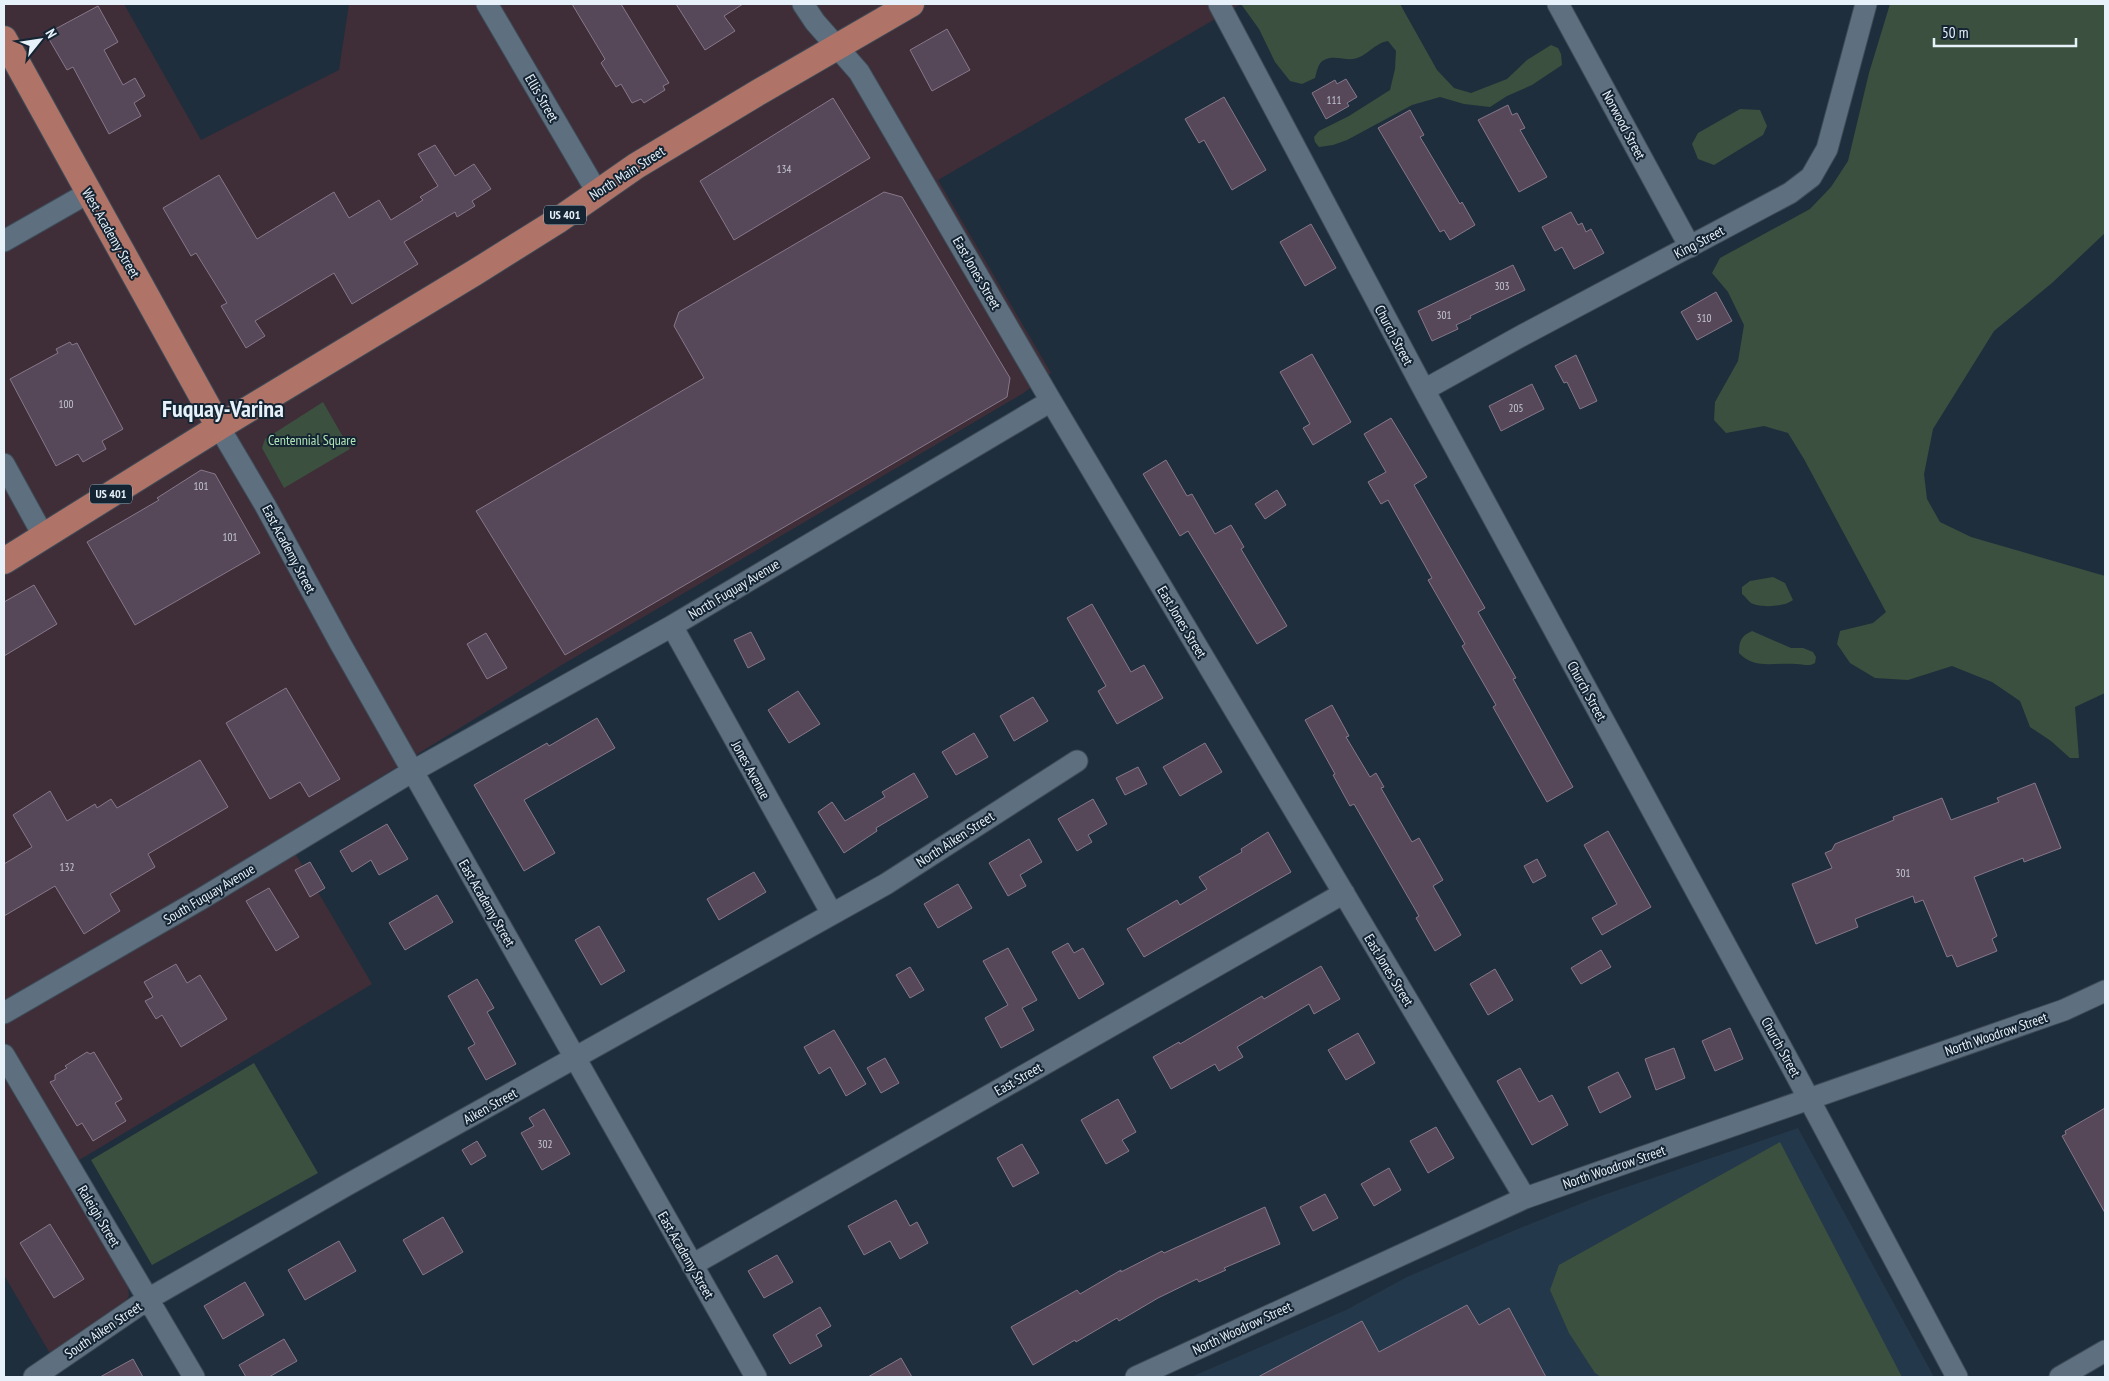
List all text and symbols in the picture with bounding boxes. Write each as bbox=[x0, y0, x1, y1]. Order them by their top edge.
north arrow bbox=[15, 15, 65, 65]
scale bar bbox=[1934, 15, 2076, 47]
text: 50 m bbox=[1942, 23, 1968, 42]
text: N bbox=[42, 26, 61, 41]
street label: Ellis Street bbox=[521, 71, 563, 125]
street label: Norwood Street bbox=[1598, 87, 1650, 163]
house number: 111 bbox=[1327, 93, 1341, 107]
street label: North Main Street bbox=[586, 142, 668, 204]
house number: 134 bbox=[777, 162, 791, 176]
street label: West Academy Street bbox=[78, 185, 144, 281]
road number: US 401 bbox=[544, 206, 586, 224]
street label: King Street bbox=[1671, 221, 1727, 263]
street label: East Jones Street bbox=[949, 233, 1005, 313]
house number: 303 bbox=[1495, 279, 1509, 293]
street label: Church Street bbox=[1371, 302, 1417, 368]
house number: 301 bbox=[1437, 308, 1451, 322]
house number: 310 bbox=[1697, 311, 1711, 325]
district label: Fuquay-Varina bbox=[162, 393, 284, 424]
house number: 100 bbox=[59, 397, 73, 411]
house number: 205 bbox=[1509, 401, 1523, 415]
park label: Centennial Square bbox=[268, 431, 356, 449]
house number: 101 bbox=[194, 479, 208, 493]
road number: US 401 bbox=[90, 484, 132, 504]
street label: East Academy Street bbox=[258, 502, 320, 596]
house number: 101 bbox=[223, 530, 237, 544]
street label: North Fuquay Avenue bbox=[685, 555, 783, 623]
street label: East Jones Street bbox=[1153, 583, 1211, 662]
street label: Church Street bbox=[1563, 658, 1611, 724]
street label: Jones Avenue bbox=[727, 737, 775, 803]
street label: North Aiken Street bbox=[913, 807, 997, 871]
street label: East Academy Street bbox=[455, 856, 519, 950]
house number: 132 bbox=[60, 860, 74, 874]
street label: South Fuquay Avenue bbox=[160, 860, 258, 928]
house number: 301 bbox=[1896, 866, 1910, 880]
street label: East Jones Street bbox=[1360, 931, 1418, 1010]
street label: North Woodrow Street bbox=[1942, 1008, 2050, 1060]
street label: Church Street bbox=[1757, 1014, 1805, 1080]
street label: East Street bbox=[991, 1058, 1045, 1100]
street label: Aiken Street bbox=[460, 1084, 520, 1128]
house number: 302 bbox=[538, 1137, 552, 1151]
street label: North Woodrow Street bbox=[1560, 1141, 1668, 1193]
street label: Raleigh Street bbox=[74, 1182, 124, 1250]
street label: East Academy Street bbox=[654, 1208, 718, 1302]
street label: South Aiken Street bbox=[61, 1297, 145, 1362]
street label: North Woodrow Street bbox=[1190, 1297, 1295, 1359]

